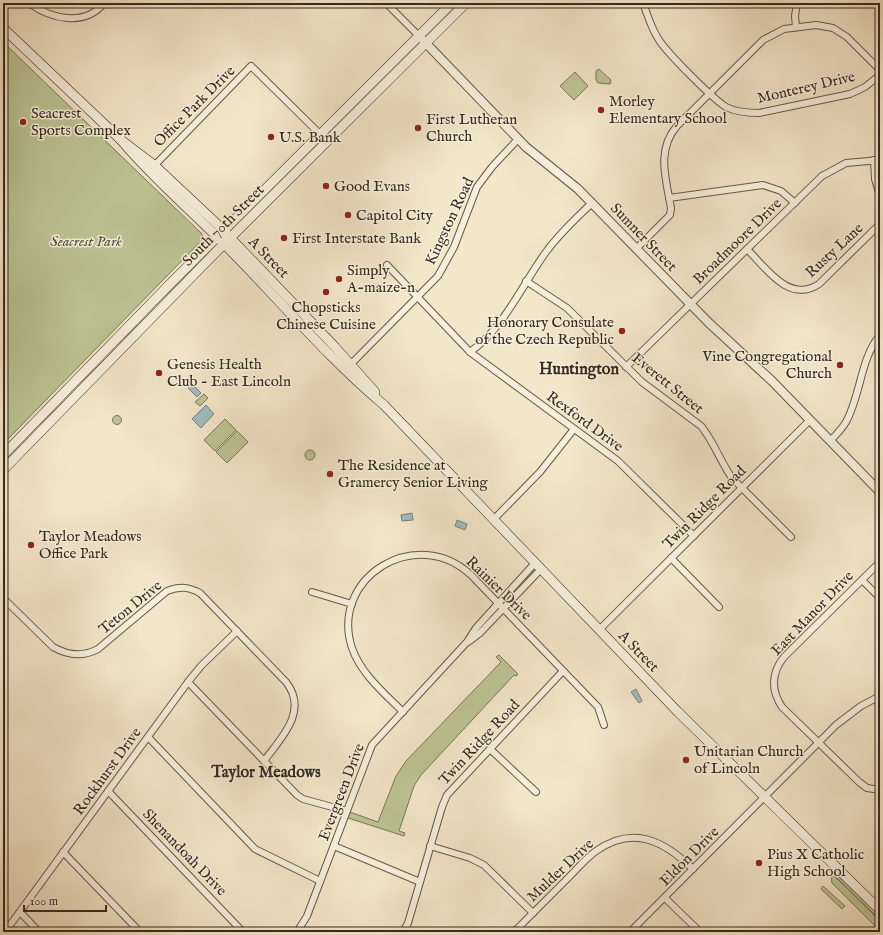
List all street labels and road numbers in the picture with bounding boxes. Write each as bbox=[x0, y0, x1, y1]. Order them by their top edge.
street label: Office Park Drive bbox=[150, 62, 239, 151]
street label: Monterey Drive bbox=[755, 67, 857, 108]
street label: Kingston Road bbox=[421, 173, 478, 268]
street label: South 70th Street bbox=[178, 180, 268, 270]
street label: Broadmoore Drive bbox=[689, 194, 786, 289]
street label: Sumner Street bbox=[606, 199, 681, 276]
street label: Rusty Lane bbox=[801, 219, 867, 282]
street label: A Street bbox=[244, 232, 293, 282]
street label: Everett Street bbox=[628, 349, 707, 418]
street label: Rexford Drive bbox=[542, 387, 627, 456]
street label: Twin Ridge Road bbox=[659, 461, 751, 553]
street label: Rainier Drive bbox=[462, 552, 536, 625]
street label: East Manor Drive bbox=[767, 567, 858, 660]
street label: Teton Drive bbox=[95, 576, 166, 639]
street label: A Street bbox=[614, 626, 663, 676]
street label: Twin Ridge Road bbox=[435, 695, 525, 789]
street label: Rockhurst Drive bbox=[69, 724, 146, 819]
street label: Evergreen Drive bbox=[314, 741, 369, 844]
street label: Shenandoah Drive bbox=[138, 805, 231, 900]
street label: Eldon Drive bbox=[656, 822, 723, 890]
street label: Mulder Drive bbox=[523, 835, 598, 906]

